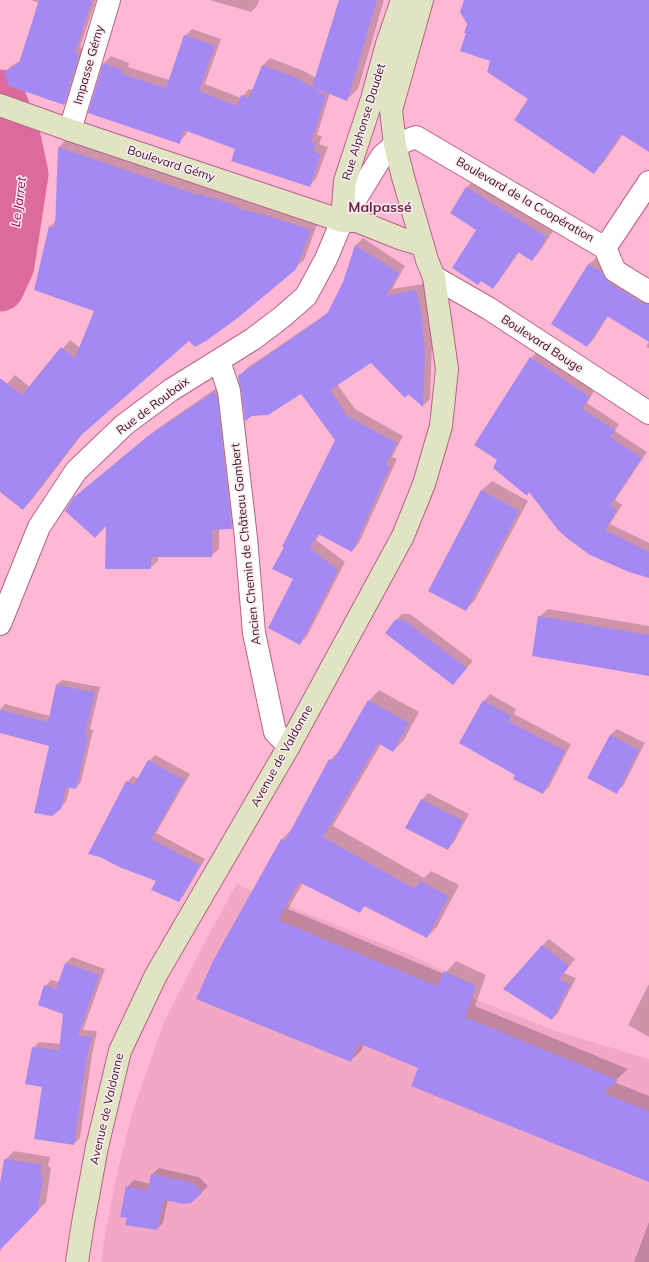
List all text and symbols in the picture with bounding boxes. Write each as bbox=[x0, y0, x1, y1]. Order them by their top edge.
street label: Impasse Gémy bbox=[71, 24, 107, 106]
street label: Rue Alphonse Daudet bbox=[339, 62, 389, 182]
street label: Boulevard Gémy bbox=[125, 143, 217, 185]
street label: Boulevard de la Coopération bbox=[453, 155, 597, 245]
water label: Le Jarret bbox=[8, 176, 30, 228]
district label: Malpassé bbox=[348, 200, 412, 216]
street label: Boulevard Bouge bbox=[498, 312, 586, 376]
street label: Rue de Roubaix bbox=[114, 374, 192, 438]
street label: Ancien Chemin de Château Gombert bbox=[228, 442, 264, 646]
street label: Avenue de Valdonne bbox=[248, 703, 316, 809]
street label: Avenue de Valdonne bbox=[87, 1052, 127, 1166]

